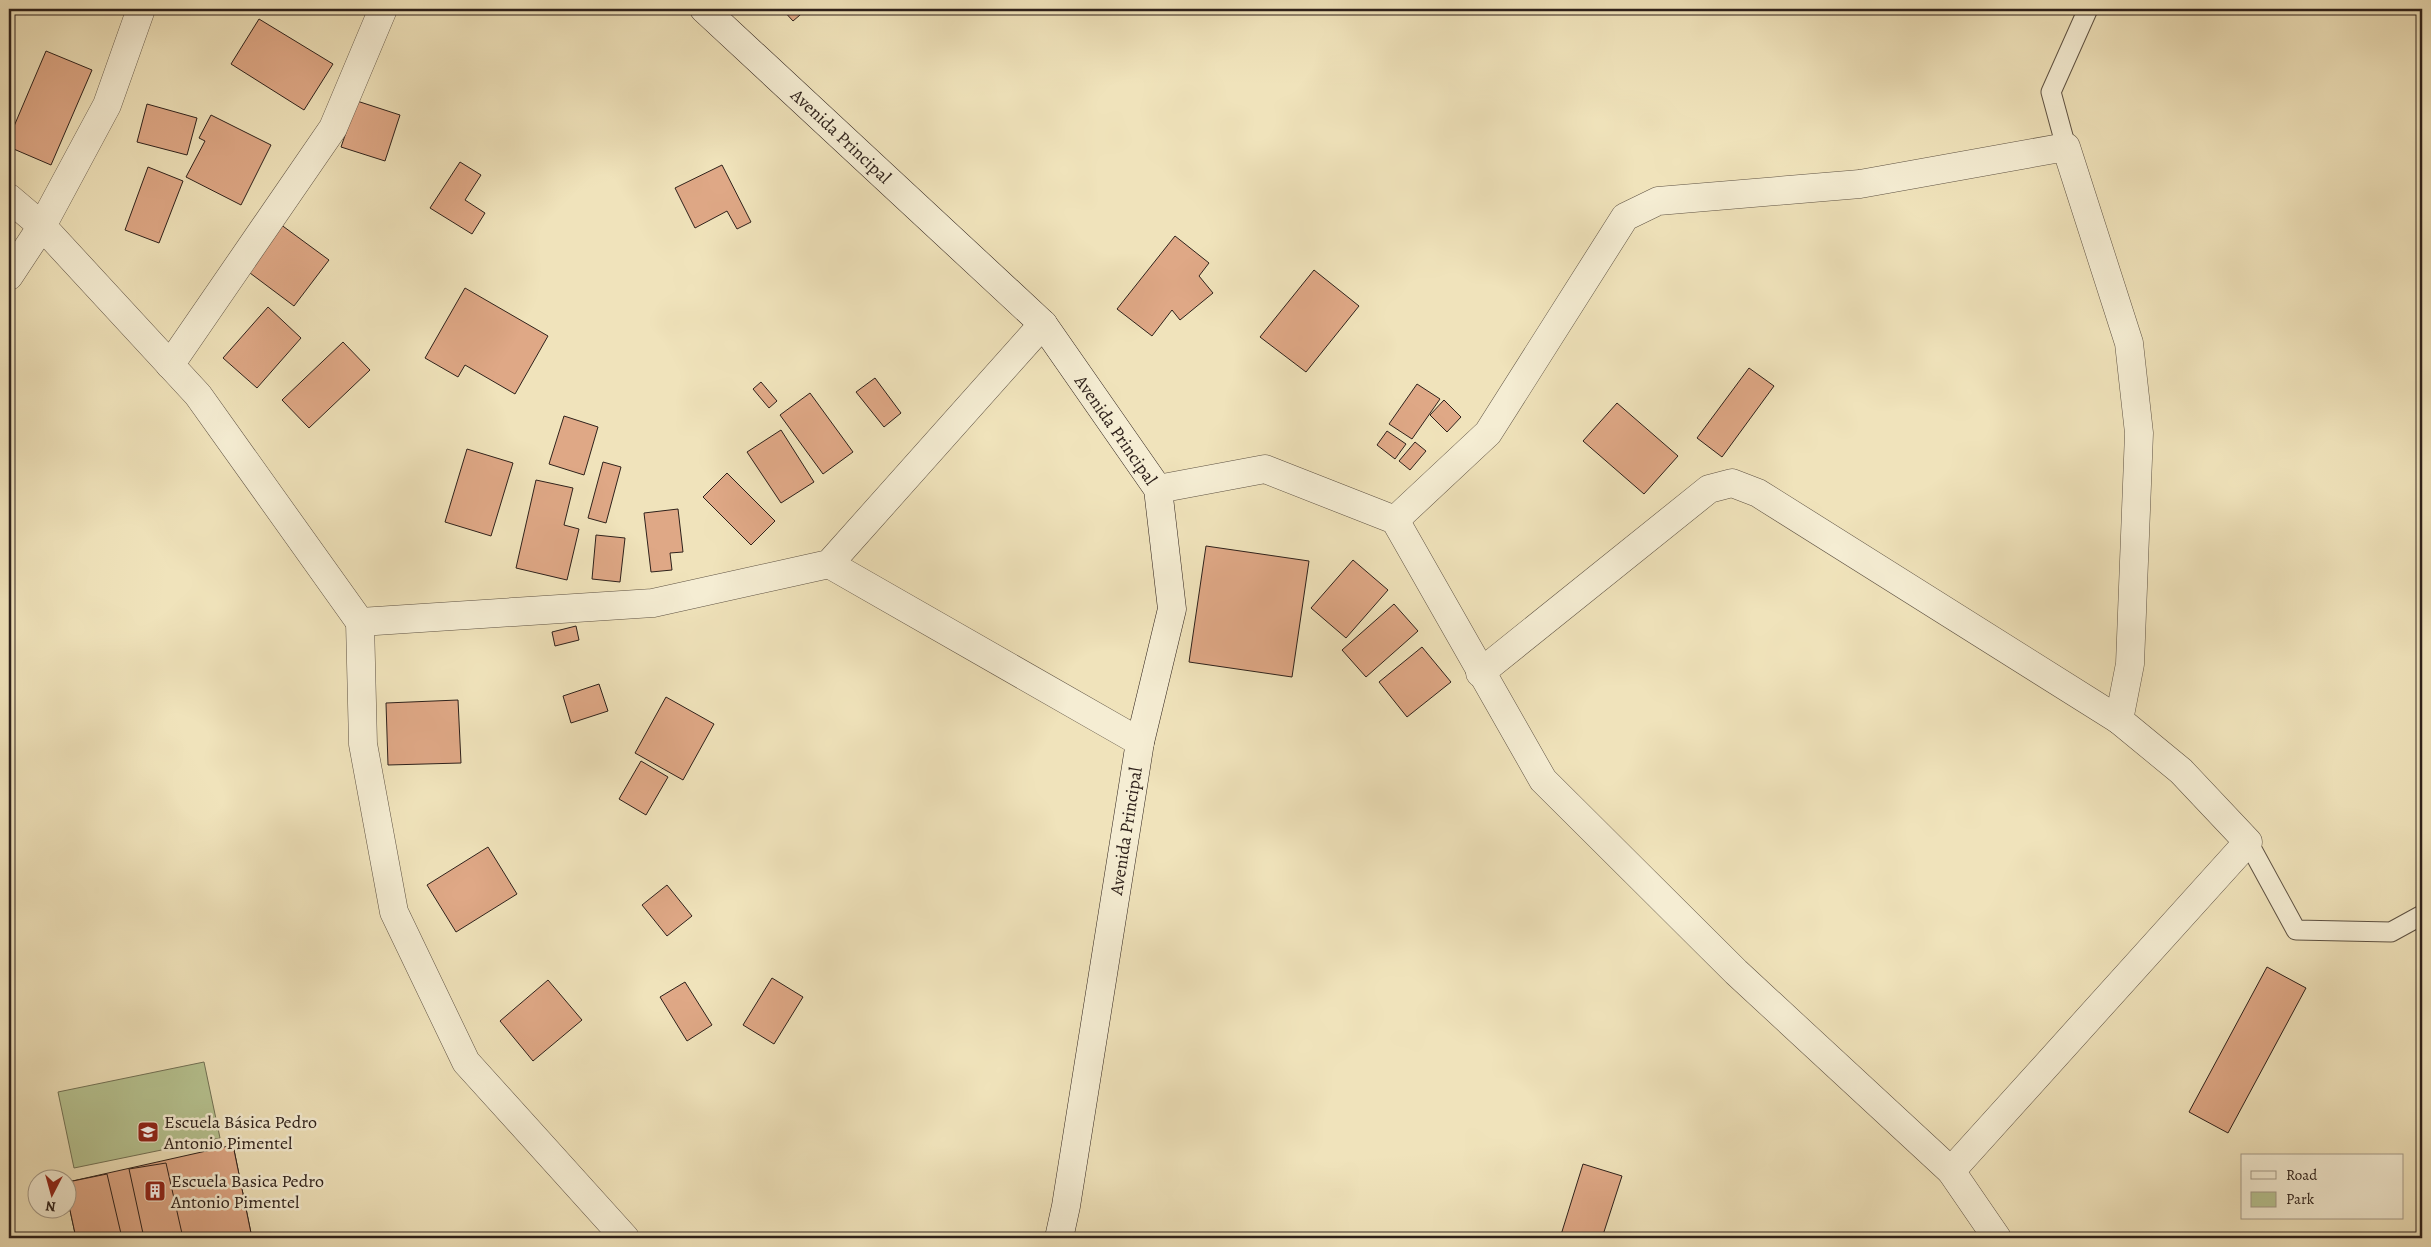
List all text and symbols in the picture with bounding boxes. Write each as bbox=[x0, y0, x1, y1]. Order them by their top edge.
street label: Avenida Principal bbox=[785, 83, 897, 189]
street label: Avenida Principal bbox=[1069, 369, 1163, 490]
street label: Avenida Principal bbox=[1104, 765, 1148, 898]
place label: Escuela Básica Pedro Antonio Pimentel bbox=[163, 1110, 317, 1155]
school or university icon: Escuela Básica Pedro Antonio Pimentel bbox=[136, 1120, 160, 1144]
legend bbox=[2241, 1154, 2404, 1220]
text: Road bbox=[2286, 1165, 2318, 1185]
place label: Escuela Basica Pedro Antonio Pimentel bbox=[170, 1169, 324, 1214]
north arrow bbox=[28, 1170, 78, 1220]
building icon: Escuela Basica Pedro Antonio Pimentel bbox=[143, 1179, 167, 1203]
text: Park bbox=[2286, 1189, 2315, 1209]
text: N bbox=[45, 1196, 57, 1216]

